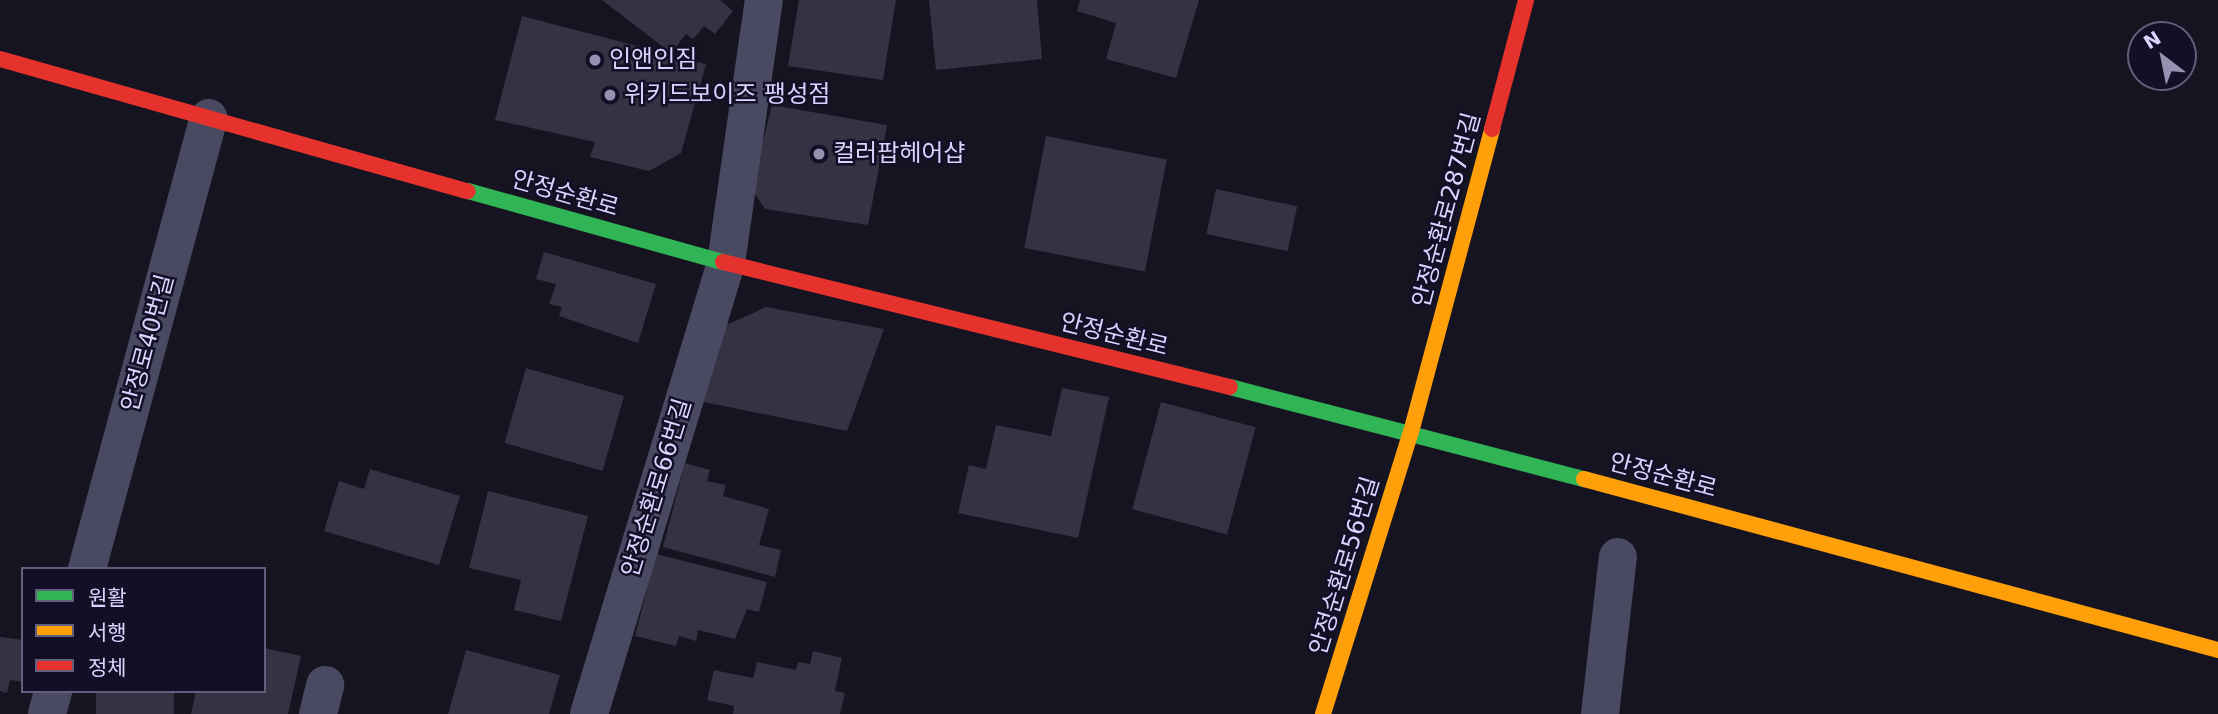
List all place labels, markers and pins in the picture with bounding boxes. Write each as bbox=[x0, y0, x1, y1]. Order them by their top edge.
place label: 인앤인짐 bbox=[609, 46, 697, 74]
marker: 인앤인짐 bbox=[587, 52, 603, 68]
place label: 위키드보이즈 팽성점 bbox=[624, 81, 830, 109]
marker: 위키드보이즈 팽성점 bbox=[602, 87, 618, 103]
place label: 컬러팝헤어샵 bbox=[833, 140, 965, 168]
marker: 컬러팝헤어샵 bbox=[811, 146, 827, 162]

